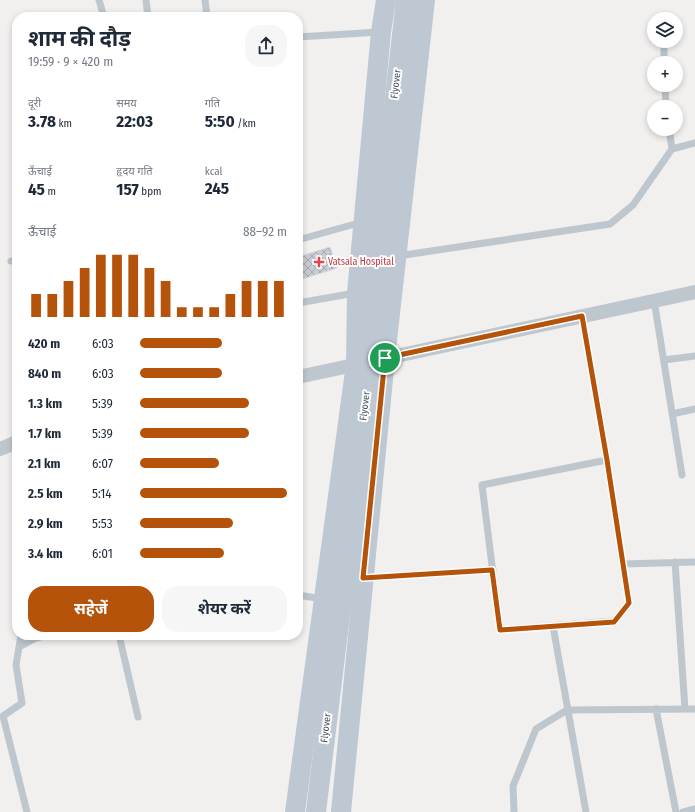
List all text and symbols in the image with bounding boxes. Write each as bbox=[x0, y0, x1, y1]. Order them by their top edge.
map controls bbox=[647, 12, 683, 136]
button: layers bbox=[647, 12, 683, 48]
text: शाम की दौड़ bbox=[28, 25, 131, 52]
button: share bbox=[245, 25, 287, 67]
text: 19:59 · 9 × 420 m bbox=[28, 54, 113, 69]
button: + bbox=[647, 56, 683, 92]
street label: Flyover bbox=[388, 68, 404, 99]
text: दूरी bbox=[28, 97, 41, 110]
text: समय bbox=[116, 97, 137, 110]
text: गति bbox=[205, 97, 220, 110]
button: − bbox=[647, 100, 683, 136]
text: 3.78 bbox=[28, 111, 56, 132]
text: 22:03 bbox=[116, 111, 153, 132]
text: 5:50 bbox=[205, 111, 235, 132]
text: km bbox=[56, 117, 72, 130]
text: /km bbox=[235, 117, 256, 130]
text: ऊँचाई bbox=[28, 165, 52, 178]
text: हृदय गति bbox=[116, 165, 153, 178]
text: kcal bbox=[205, 165, 222, 178]
text: 245 bbox=[205, 178, 229, 199]
text: 45 bbox=[28, 179, 45, 200]
text: 157 bbox=[116, 179, 139, 200]
text: m bbox=[45, 185, 56, 198]
text: bpm bbox=[139, 185, 161, 198]
text: ऊँचाई bbox=[28, 224, 56, 239]
text: 88–92 m bbox=[243, 224, 287, 239]
marker: Vatsala Hospital bbox=[313, 256, 325, 268]
place label: Vatsala Hospital bbox=[328, 256, 394, 268]
text: 420 m bbox=[28, 336, 60, 351]
text: 6:03 bbox=[92, 336, 114, 351]
pin bbox=[368, 341, 402, 375]
icon: arrive bbox=[374, 347, 396, 369]
text: 840 m bbox=[28, 366, 61, 381]
text: 6:03 bbox=[92, 366, 114, 381]
street label: Flyover bbox=[357, 390, 373, 421]
text: 1.3 km bbox=[28, 396, 62, 411]
text: 5:39 bbox=[92, 396, 113, 411]
text: 1.7 km bbox=[28, 426, 61, 441]
text: 5:39 bbox=[92, 426, 113, 441]
text: 2.1 km bbox=[28, 456, 60, 471]
text: 6:07 bbox=[92, 456, 113, 471]
text: 2.5 km bbox=[28, 486, 63, 501]
text: 5:14 bbox=[92, 486, 112, 501]
text: 2.9 km bbox=[28, 516, 63, 531]
text: 5:53 bbox=[92, 516, 113, 531]
text: 3.4 km bbox=[28, 546, 63, 561]
text: 6:01 bbox=[92, 546, 113, 561]
button: सहेजें bbox=[28, 586, 154, 632]
button: शेयर करें bbox=[162, 586, 287, 632]
street label: Flyover bbox=[318, 712, 334, 743]

